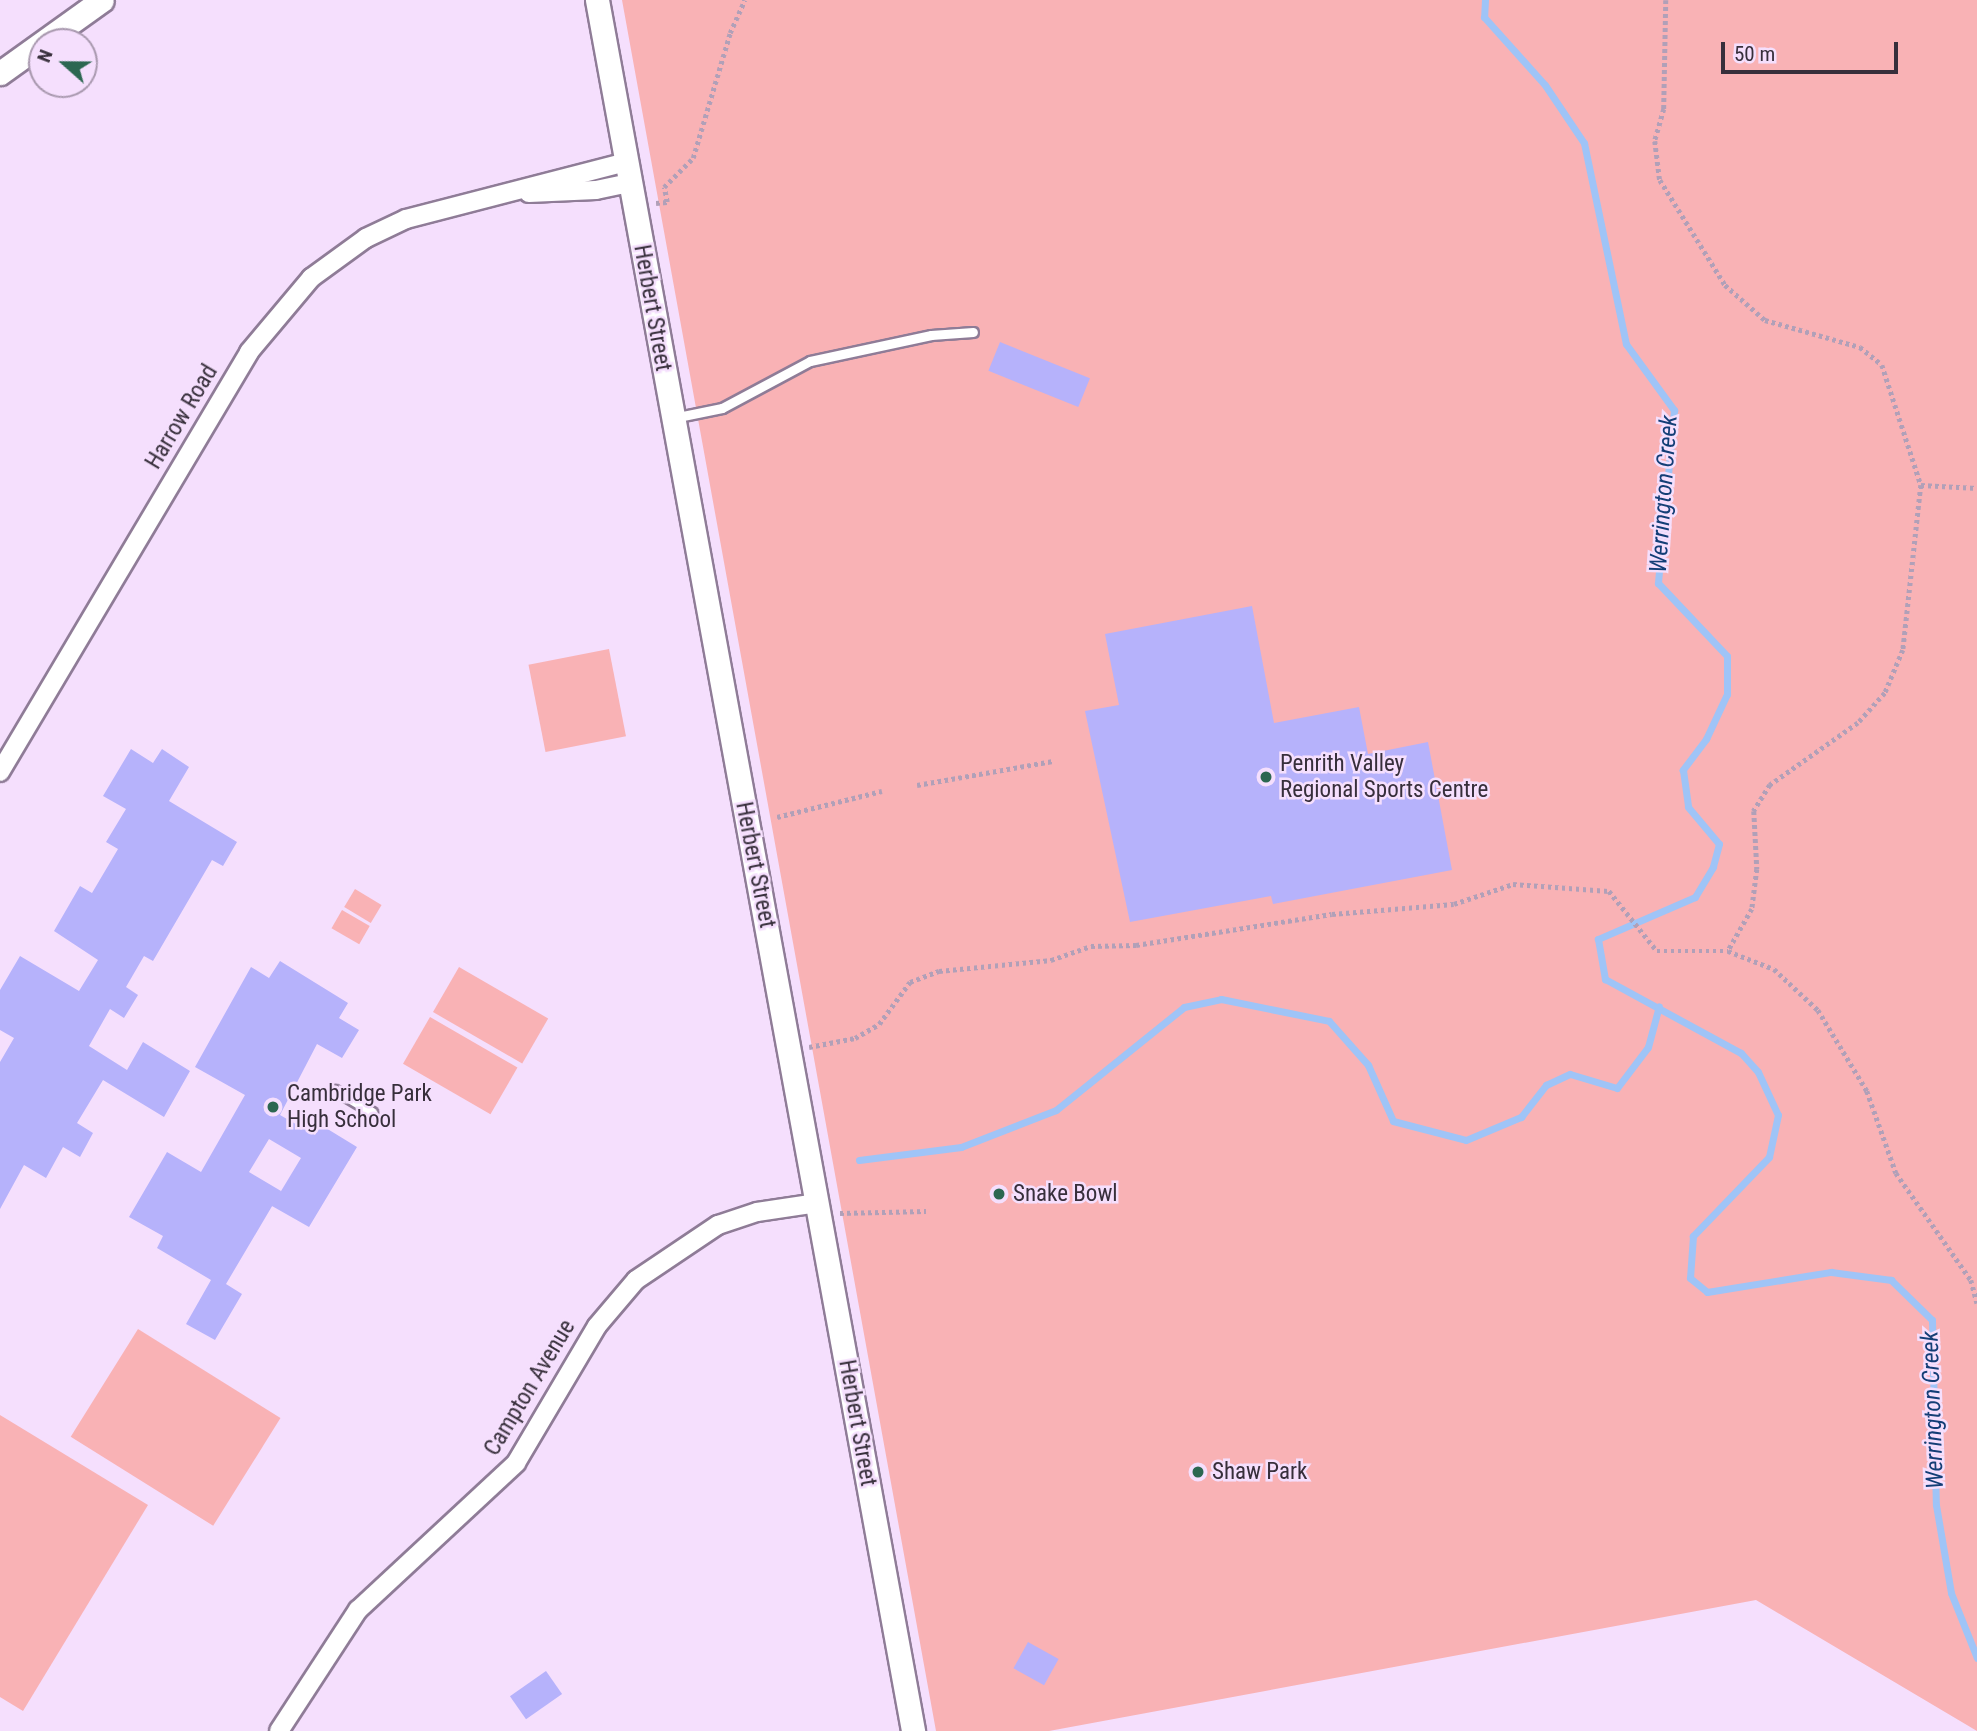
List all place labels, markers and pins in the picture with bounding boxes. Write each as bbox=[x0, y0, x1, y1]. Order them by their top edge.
place label: Penrith Valley Regional Sports Centre bbox=[1280, 750, 1488, 804]
marker: Penrith Valley Regional Sports Centre bbox=[1258, 769, 1274, 785]
place label: Cambridge Park High School bbox=[287, 1080, 432, 1134]
marker: Cambridge Park High School bbox=[265, 1099, 281, 1115]
place label: Snake Bowl bbox=[1013, 1180, 1118, 1208]
marker: Snake Bowl bbox=[991, 1186, 1007, 1202]
place label: Shaw Park bbox=[1212, 1458, 1307, 1486]
marker: Shaw Park bbox=[1190, 1464, 1206, 1480]

